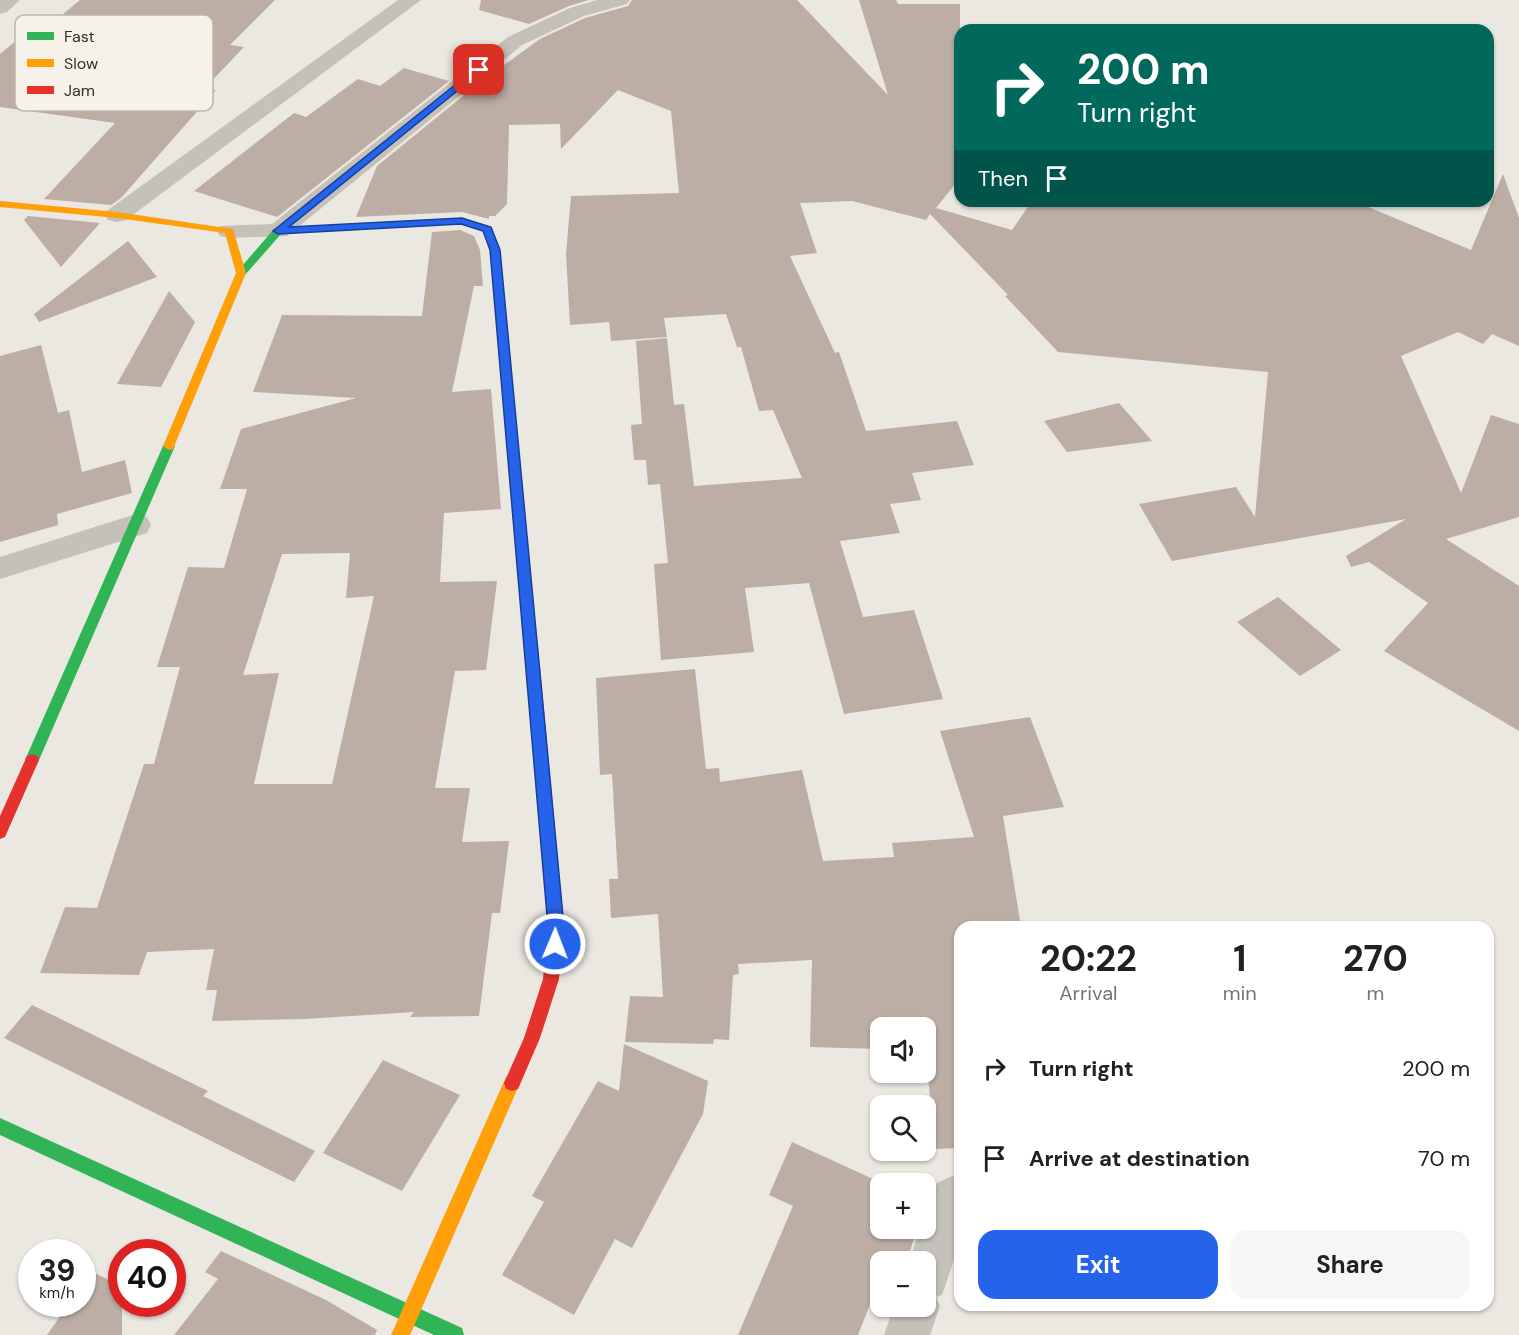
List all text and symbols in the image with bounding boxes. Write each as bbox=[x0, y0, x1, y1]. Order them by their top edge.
legend bbox=[15, 15, 213, 111]
text: Fast bbox=[64, 26, 95, 47]
text: 200 m bbox=[1077, 42, 1210, 97]
pin bbox=[453, 44, 504, 95]
icon: right bbox=[978, 48, 1056, 126]
text: Slow bbox=[64, 53, 98, 74]
icon: arrive bbox=[462, 53, 495, 86]
text: Jam bbox=[64, 80, 95, 101]
text: Turn right bbox=[1077, 95, 1197, 130]
icon: arrive bbox=[1040, 162, 1073, 195]
text: Then bbox=[978, 164, 1028, 193]
position arrow bbox=[523, 912, 587, 976]
text: 20:22 bbox=[1040, 935, 1137, 982]
text: 1 bbox=[1233, 935, 1246, 982]
text: 270 bbox=[1343, 935, 1408, 982]
text: Arrival bbox=[1059, 980, 1118, 1006]
text: min bbox=[1223, 980, 1257, 1006]
text: m bbox=[1366, 980, 1384, 1006]
map controls bbox=[870, 1017, 936, 1317]
button: sound bbox=[870, 1017, 936, 1083]
icon: right bbox=[978, 1052, 1011, 1085]
text: Turn right bbox=[1029, 1054, 1134, 1083]
text: 200 m bbox=[1402, 1054, 1470, 1083]
button: search bbox=[870, 1095, 936, 1161]
icon: arrive bbox=[978, 1142, 1011, 1175]
text: Arrive at destination bbox=[1029, 1144, 1250, 1173]
text: 70 m bbox=[1418, 1144, 1470, 1173]
button: + bbox=[870, 1173, 936, 1239]
button: Exit bbox=[978, 1230, 1218, 1299]
button: Share bbox=[1230, 1230, 1470, 1299]
speed limit sign: 40 bbox=[108, 1239, 186, 1317]
text: 39 bbox=[39, 1251, 75, 1290]
button: − bbox=[870, 1251, 936, 1317]
text: km/h bbox=[39, 1283, 75, 1303]

